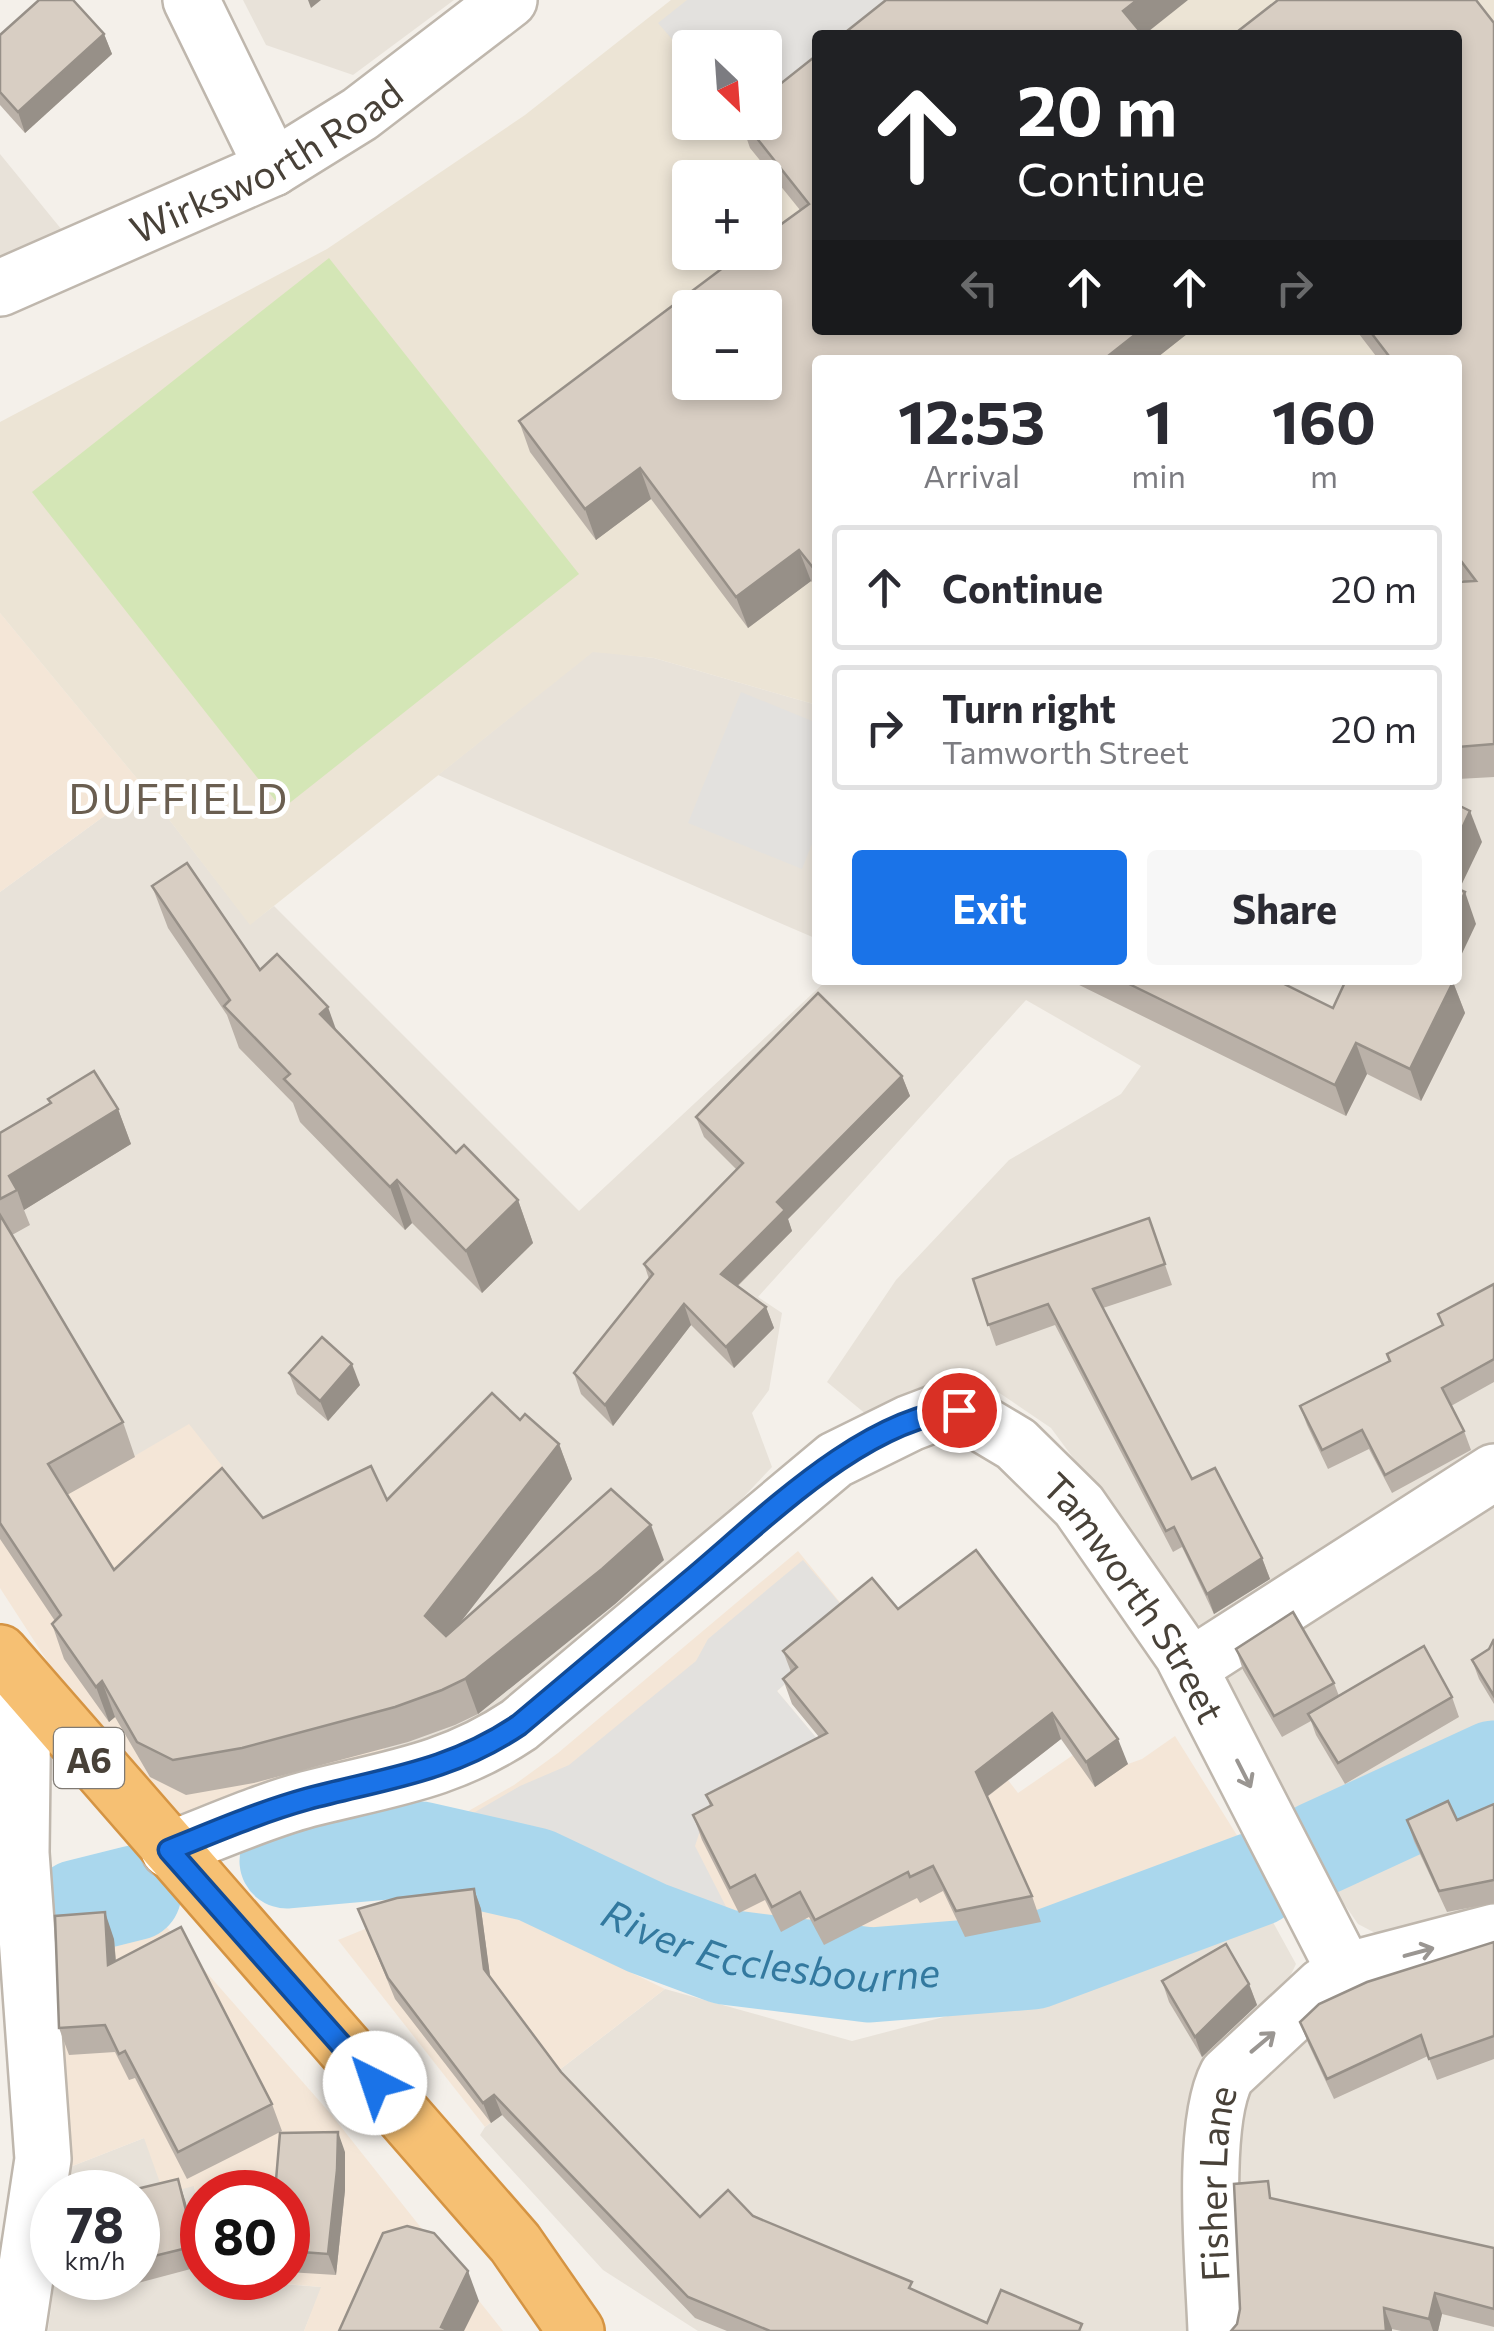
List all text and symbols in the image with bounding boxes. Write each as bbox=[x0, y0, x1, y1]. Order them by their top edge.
north arrow bbox=[672, 30, 782, 140]
map controls bbox=[672, 30, 782, 400]
text: 20 m bbox=[1017, 65, 1177, 150]
street label: Wirksworth Road bbox=[122, 68, 410, 252]
icon: ahead bbox=[852, 70, 982, 200]
text: Continue bbox=[1017, 150, 1205, 205]
button: + bbox=[672, 160, 782, 270]
icon: left bbox=[952, 260, 1007, 315]
icon: ahead bbox=[1057, 260, 1112, 315]
icon: ahead bbox=[1162, 260, 1217, 315]
icon: right bbox=[1267, 260, 1322, 315]
button: − bbox=[672, 290, 782, 400]
text: 12:53 bbox=[898, 383, 1045, 456]
text: 1 bbox=[1145, 383, 1172, 456]
text: 160 bbox=[1272, 383, 1376, 456]
text: Arrival bbox=[923, 455, 1020, 495]
text: min bbox=[1131, 455, 1186, 495]
text: m bbox=[1310, 455, 1338, 495]
icon: ahead bbox=[857, 560, 912, 615]
text: Continue bbox=[942, 564, 1103, 611]
text: 20 m bbox=[1331, 564, 1417, 611]
text: Turn right bbox=[942, 684, 1116, 731]
icon: right bbox=[857, 700, 912, 755]
text: 20 m bbox=[1331, 704, 1417, 751]
text: Tamworth Street bbox=[942, 731, 1189, 771]
district label: DUFFIELD bbox=[68, 771, 290, 823]
button: Exit bbox=[852, 850, 1127, 965]
button: Share bbox=[1147, 850, 1422, 965]
pin bbox=[917, 1368, 1002, 1453]
icon: arrive bbox=[932, 1383, 987, 1438]
street label: Tamworth Street bbox=[1034, 1461, 1236, 1730]
road number: A6 bbox=[54, 1728, 124, 1788]
one-way arrow bbox=[1235, 1759, 1254, 1789]
water label: River Ecclesbourne bbox=[595, 1886, 941, 2001]
one-way arrow bbox=[1403, 1941, 1435, 1960]
position arrow bbox=[323, 2031, 427, 2135]
one-way arrow bbox=[1250, 2032, 1276, 2054]
street label: Fisher Lane bbox=[1187, 2080, 1245, 2283]
speed limit sign: 80 bbox=[180, 2170, 310, 2300]
text: 78 bbox=[66, 2192, 124, 2253]
text: km/h bbox=[65, 2245, 125, 2275]

